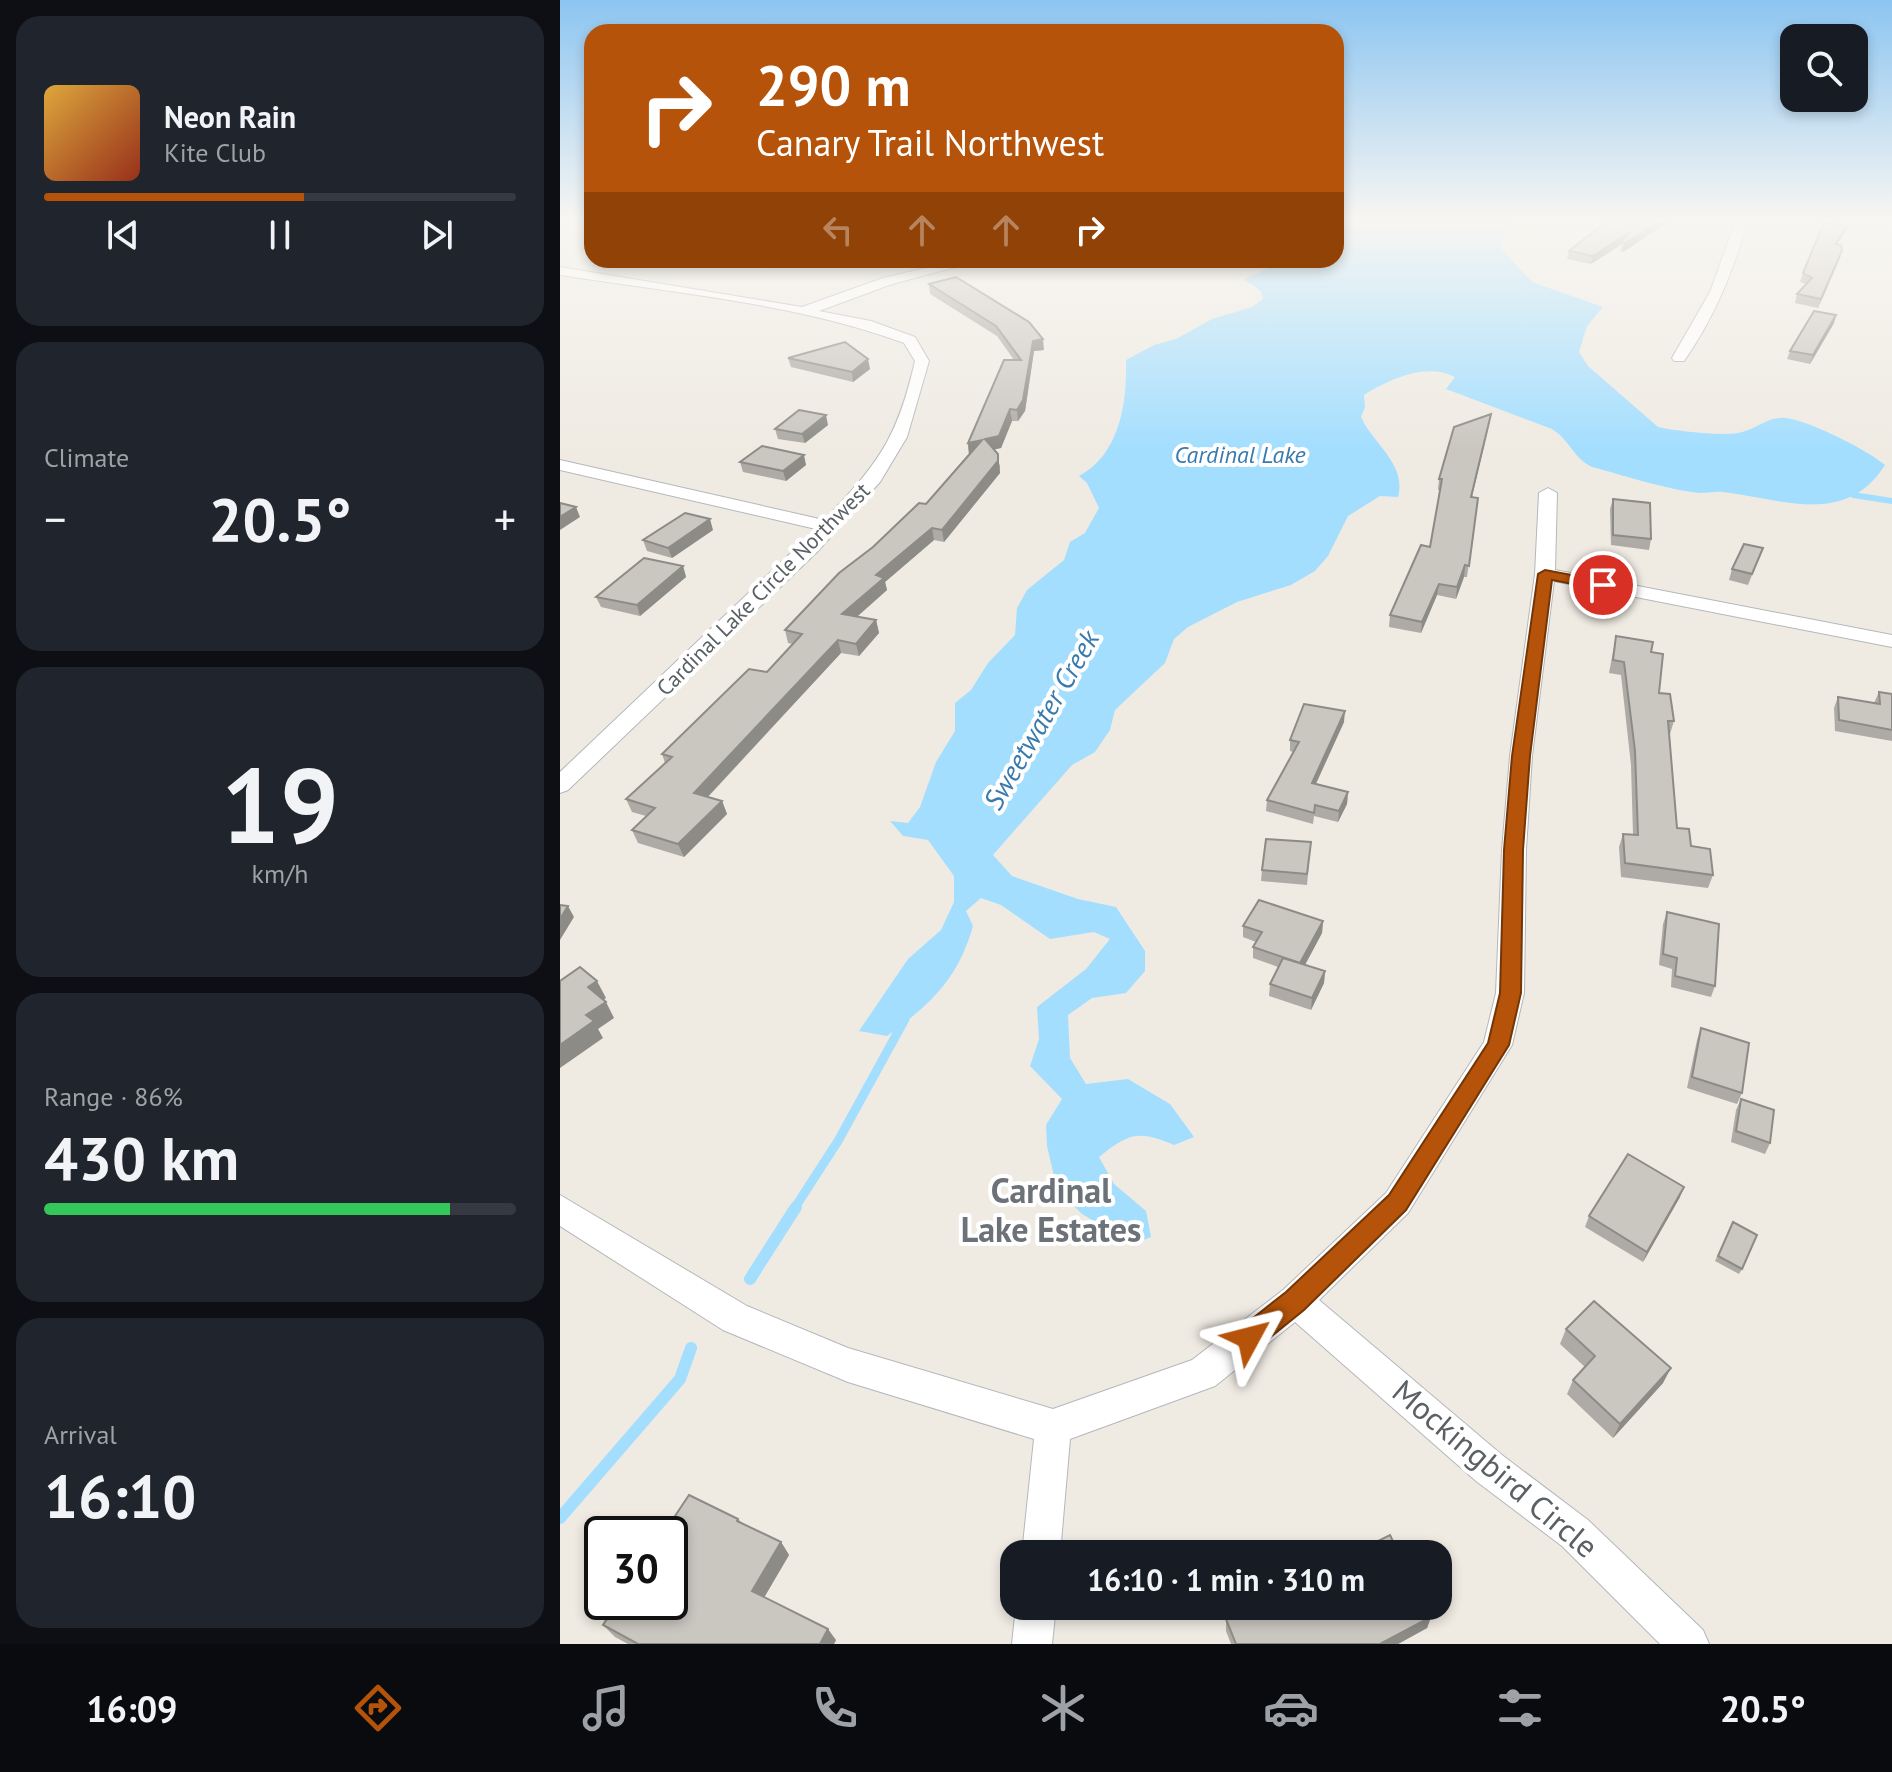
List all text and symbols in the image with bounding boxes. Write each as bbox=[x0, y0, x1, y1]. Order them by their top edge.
map controls bbox=[1780, 24, 1868, 112]
button: search bbox=[1780, 24, 1868, 112]
text: 290 m bbox=[756, 49, 911, 121]
icon: right bbox=[624, 56, 728, 160]
text: Neon Rain bbox=[164, 97, 296, 136]
text: Canary Trail Northwest bbox=[756, 119, 1104, 166]
text: Kite Club bbox=[164, 136, 266, 169]
icon: left bbox=[816, 208, 860, 252]
icon: ahead bbox=[900, 208, 944, 252]
icon: ahead bbox=[984, 208, 1028, 252]
icon: right bbox=[1068, 208, 1112, 252]
icon: previous bbox=[101, 213, 145, 257]
icon: pause bbox=[258, 213, 302, 257]
icon: next bbox=[415, 213, 459, 257]
water label: Cardinal Lake bbox=[1174, 439, 1306, 470]
text: Climate bbox=[44, 441, 129, 474]
street label: Cardinal Lake Circle Northwest bbox=[651, 476, 876, 701]
text: 20.5° bbox=[208, 480, 352, 558]
text: − bbox=[44, 490, 66, 547]
text: + bbox=[494, 490, 516, 547]
pin bbox=[1569, 551, 1637, 619]
icon: arrive bbox=[1581, 563, 1625, 607]
water label: Sweetwater Creek bbox=[974, 622, 1108, 816]
text: 19 bbox=[221, 737, 339, 872]
text: km/h bbox=[252, 857, 309, 890]
text: Range · 86% bbox=[44, 1080, 183, 1113]
text: 430 km bbox=[44, 1119, 239, 1197]
district label: Cardinal Lake Estates bbox=[961, 1168, 1141, 1251]
position arrow bbox=[1207, 1296, 1291, 1380]
street label: Mockingbird Circle bbox=[1384, 1370, 1607, 1567]
text: Arrival bbox=[44, 1418, 117, 1451]
text: 16:10 bbox=[44, 1457, 196, 1535]
speed limit sign: 30 bbox=[584, 1516, 688, 1620]
text: 16:10 · 1 min · 310 m bbox=[1087, 1560, 1365, 1599]
icon: directions bbox=[350, 1680, 406, 1736]
icon: music bbox=[578, 1680, 634, 1736]
icon: phone bbox=[807, 1680, 863, 1736]
icon: climate bbox=[1035, 1680, 1091, 1736]
icon: car bbox=[1263, 1680, 1319, 1736]
icon: filters bbox=[1492, 1680, 1548, 1736]
text: 16:09 bbox=[86, 1685, 178, 1732]
text: 20.5° bbox=[1720, 1685, 1806, 1732]

